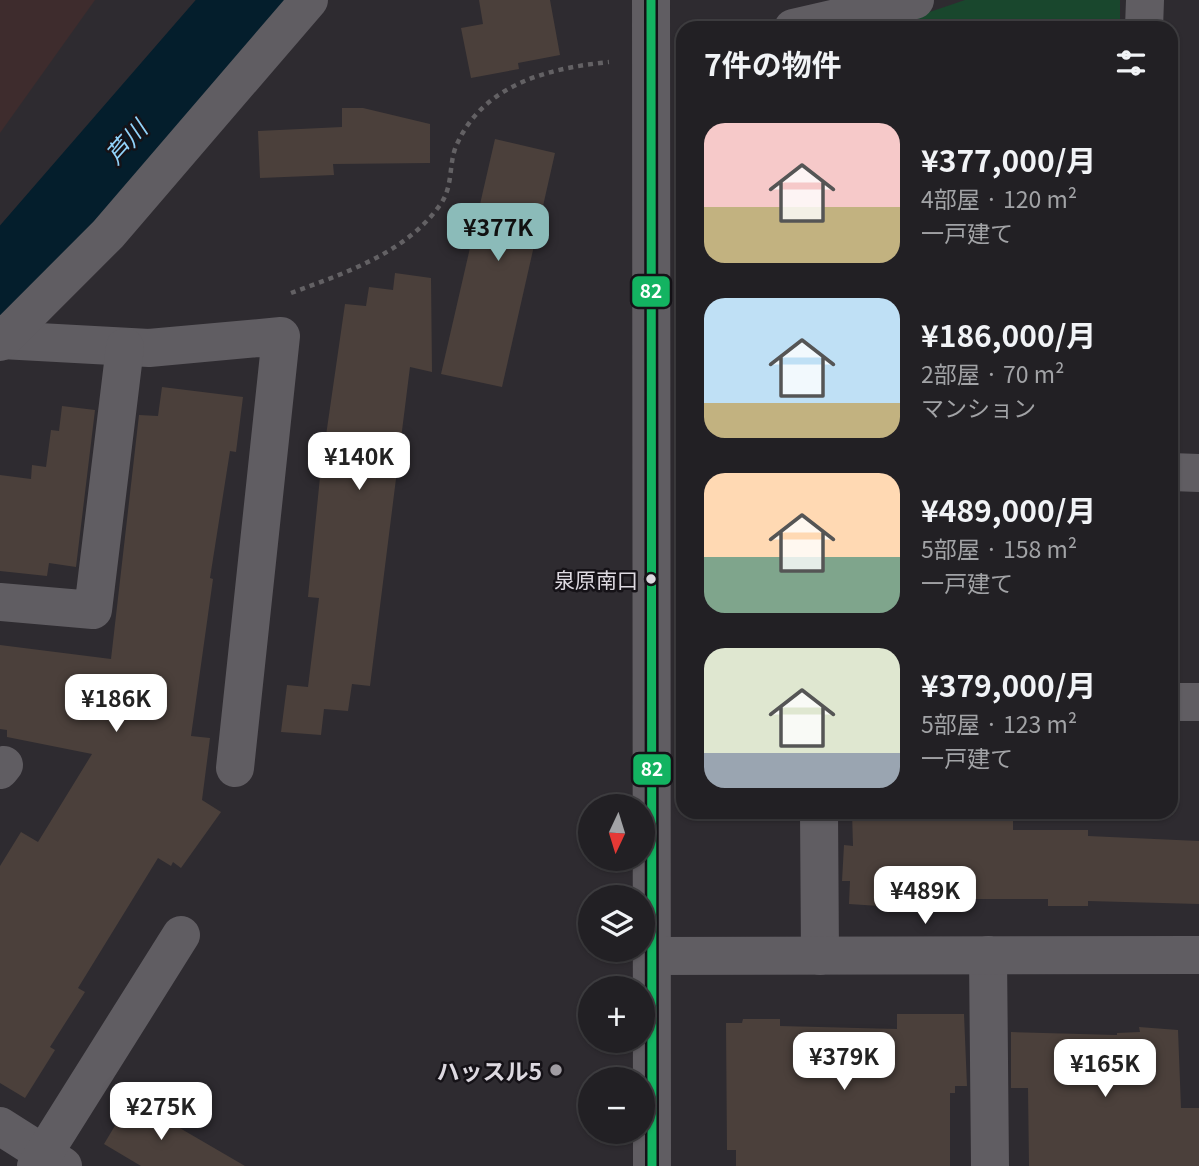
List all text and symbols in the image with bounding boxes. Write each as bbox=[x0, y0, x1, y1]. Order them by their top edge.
text: 7件の物件 bbox=[704, 41, 842, 85]
icon: filters bbox=[1112, 44, 1150, 82]
water label: 芦川 bbox=[96, 109, 156, 171]
text: ¥377,000/月 bbox=[921, 137, 1096, 181]
icon: home bbox=[760, 151, 844, 235]
text: 4部屋 · 120 m² bbox=[921, 181, 1077, 215]
pin: ¥377K bbox=[449, 204, 547, 263]
text: ¥377K bbox=[463, 209, 533, 243]
text: 一戸建て bbox=[921, 215, 1013, 249]
line badge: 82 bbox=[631, 275, 671, 308]
text: 82 bbox=[640, 276, 662, 303]
text: ¥186,000/月 bbox=[921, 312, 1096, 356]
icon: home bbox=[760, 326, 844, 410]
text: 2部屋 · 70 m² bbox=[921, 356, 1064, 390]
text: マンション bbox=[921, 390, 1036, 424]
pin: ¥140K bbox=[310, 433, 408, 492]
text: ¥140K bbox=[324, 438, 394, 472]
text: ¥489,000/月 bbox=[921, 487, 1096, 531]
icon: home bbox=[760, 501, 844, 585]
text: 5部屋 · 158 m² bbox=[921, 531, 1077, 565]
place label: 泉原南口 bbox=[554, 564, 638, 594]
text: 一戸建て bbox=[921, 565, 1013, 599]
marker: 泉原南口 bbox=[644, 572, 658, 586]
text: ¥379,000/月 bbox=[921, 662, 1096, 706]
pin: ¥186K bbox=[67, 674, 165, 734]
icon: home bbox=[760, 676, 844, 760]
text: ¥186K bbox=[81, 680, 151, 714]
text: 5部屋 · 123 m² bbox=[921, 706, 1077, 740]
text: 一戸建て bbox=[921, 740, 1013, 774]
line badge: 82 bbox=[632, 753, 672, 786]
text: 82 bbox=[641, 754, 663, 781]
north arrow bbox=[578, 794, 654, 872]
map controls bbox=[578, 794, 655, 1144]
pin: ¥489K bbox=[876, 866, 974, 926]
text: ¥489K bbox=[890, 872, 960, 906]
button: layers bbox=[578, 885, 655, 962]
button: + bbox=[578, 976, 655, 1053]
pin: ¥379K bbox=[795, 1032, 893, 1092]
text: ¥379K bbox=[809, 1038, 879, 1072]
pin: ¥165K bbox=[1056, 1040, 1154, 1099]
text: ¥165K bbox=[1070, 1045, 1140, 1079]
place label: ハッスル5 bbox=[436, 1053, 542, 1087]
marker: ハッスル5 bbox=[548, 1062, 564, 1078]
button: − bbox=[578, 1067, 655, 1144]
pin: ¥275K bbox=[112, 1082, 210, 1142]
text: ¥275K bbox=[126, 1088, 196, 1122]

